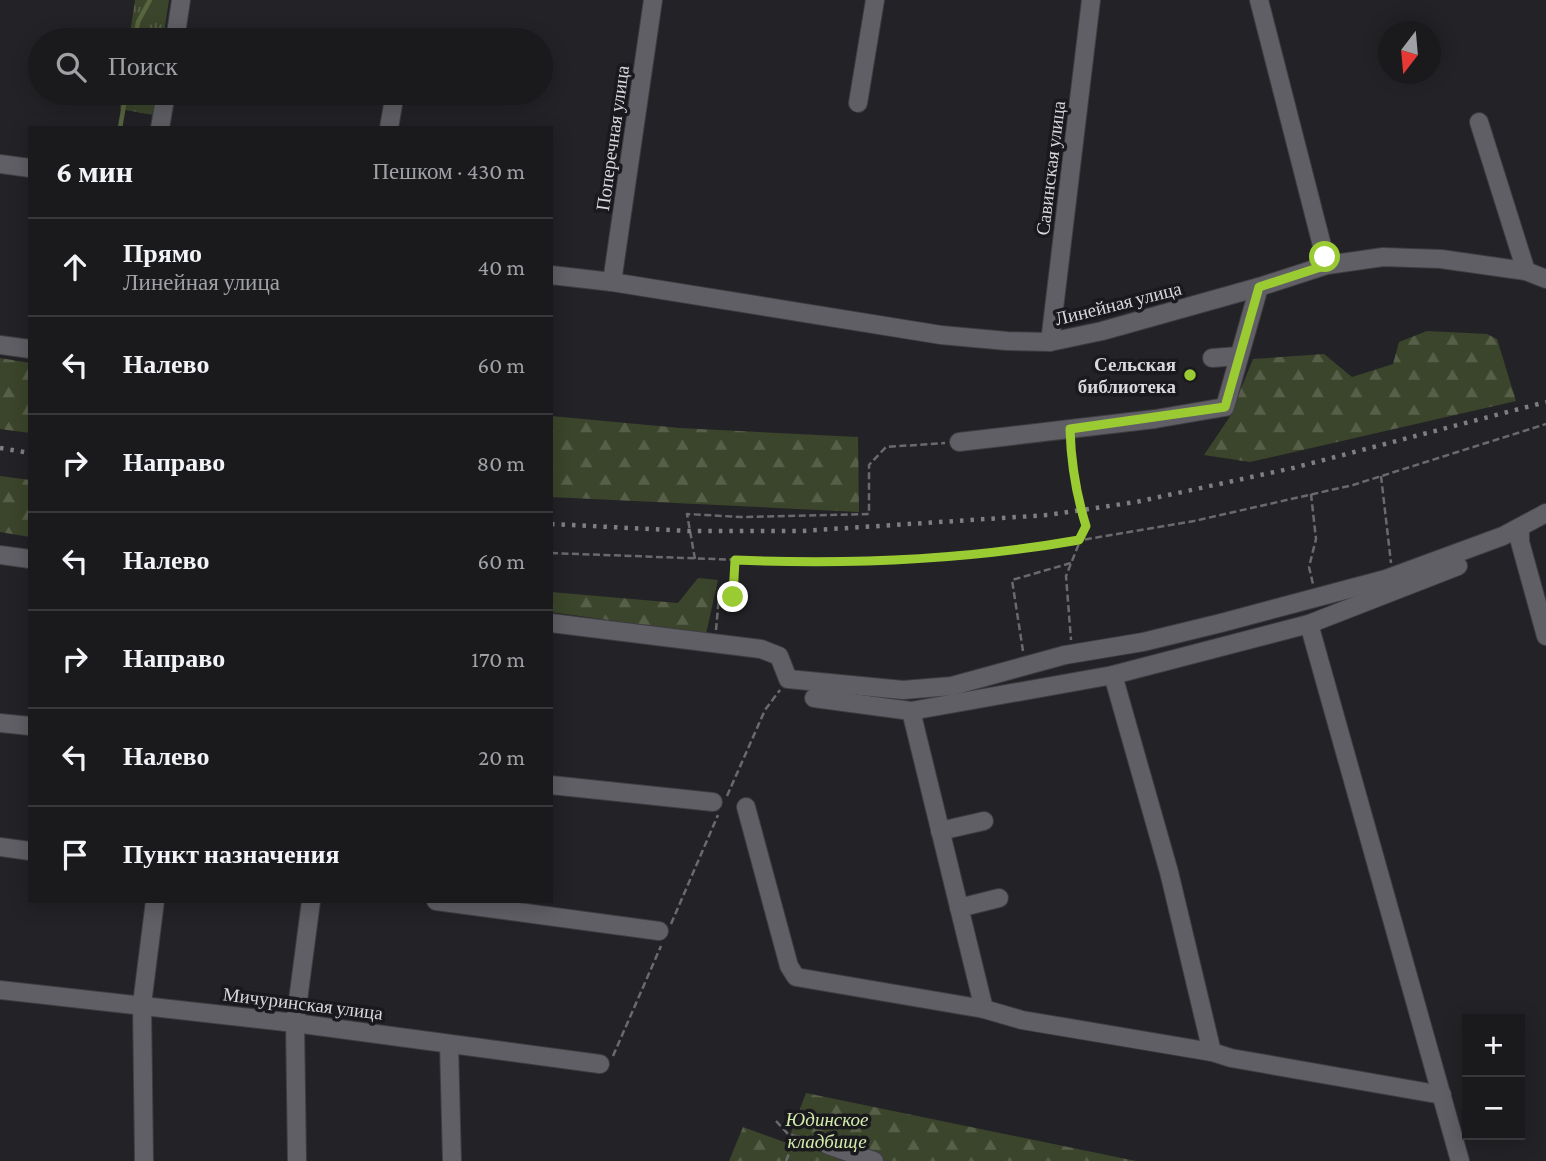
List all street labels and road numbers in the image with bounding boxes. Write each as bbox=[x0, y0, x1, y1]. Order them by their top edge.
street label: Поперечная улица bbox=[592, 63, 633, 212]
street label: Савинская улица bbox=[1032, 99, 1069, 237]
street label: Линейная улица bbox=[1053, 277, 1184, 329]
street label: Мичуринская улица bbox=[222, 983, 385, 1024]

